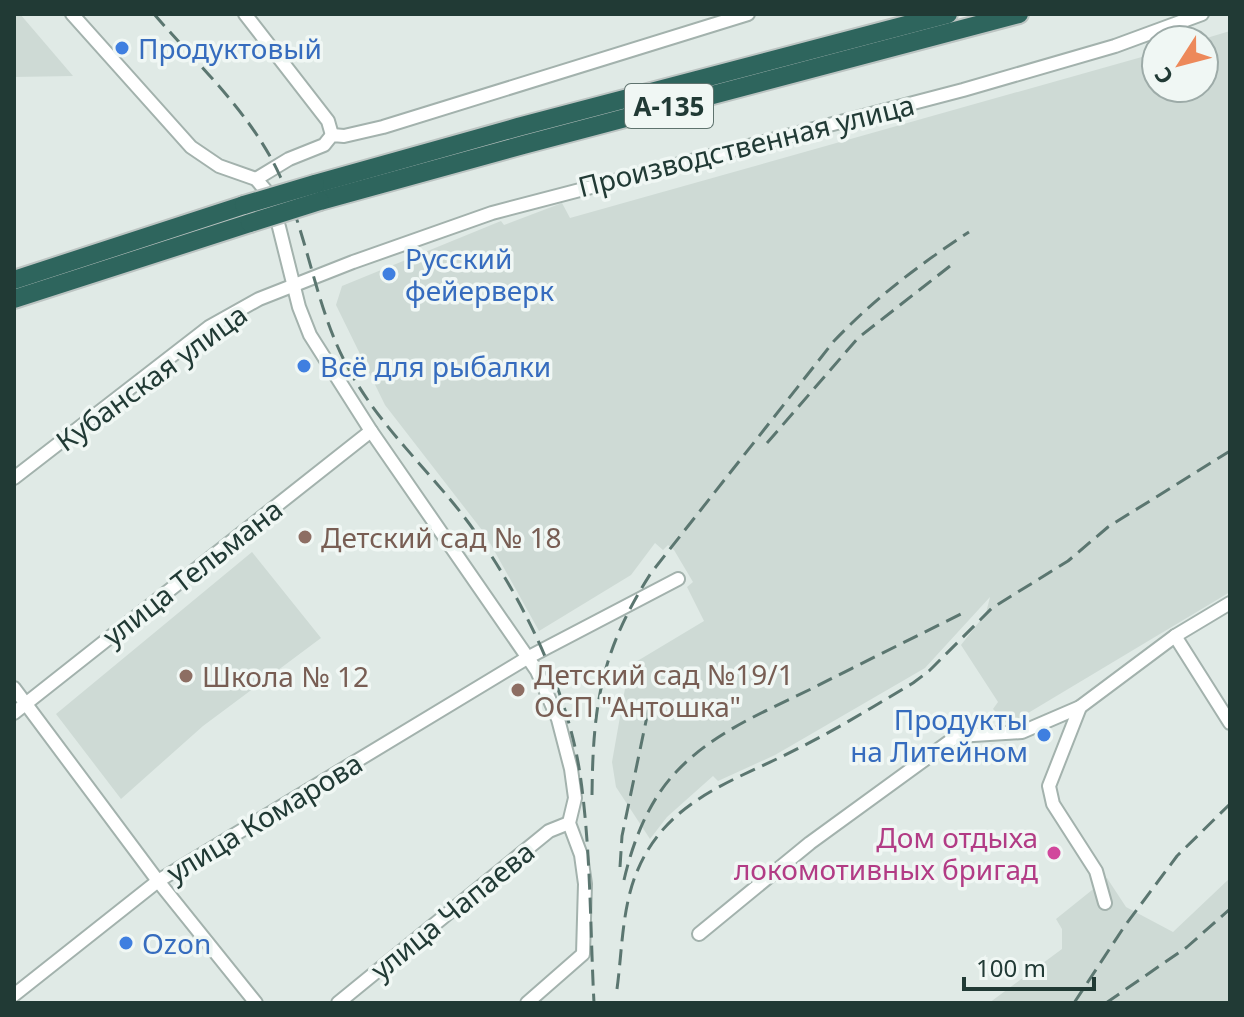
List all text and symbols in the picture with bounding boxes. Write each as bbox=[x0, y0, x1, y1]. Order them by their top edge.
north arrow bbox=[1140, 24, 1220, 104]
place label: Продуктовый bbox=[138, 29, 322, 67]
marker: Продуктовый bbox=[113, 39, 131, 57]
text: С bbox=[1147, 62, 1179, 91]
road number: А-135 bbox=[625, 84, 713, 128]
street label: Производственная улица bbox=[574, 85, 918, 205]
place label: Русский фейерверк bbox=[405, 239, 554, 309]
marker: Русский фейерверк bbox=[380, 265, 398, 283]
street label: Кубанская улица bbox=[48, 295, 254, 459]
place label: Всё для рыбалки bbox=[320, 347, 551, 385]
marker: Всё для рыбалки bbox=[295, 357, 313, 375]
street label: улица Тельмана bbox=[94, 490, 290, 654]
place label: Детский сад № 18 bbox=[321, 518, 562, 556]
marker: Детский сад № 18 bbox=[296, 528, 314, 546]
place label: Детский сад №19/1 ОСП "Антошка" bbox=[534, 655, 794, 725]
place label: Школа № 12 bbox=[202, 657, 369, 695]
marker: Школа № 12 bbox=[177, 667, 195, 685]
marker: Детский сад №19/1 ОСП "Антошка" bbox=[509, 681, 527, 699]
place label: Продукты на Литейном bbox=[850, 700, 1028, 770]
marker: Продукты на Литейном bbox=[1035, 726, 1053, 744]
street label: улица Комарова bbox=[159, 743, 369, 891]
place label: Дом отдыха локомотивных бригад bbox=[734, 818, 1038, 888]
street label: улица Чапаева bbox=[362, 832, 542, 988]
marker: Дом отдыха локомотивных бригад bbox=[1045, 844, 1063, 862]
place label: Ozon bbox=[142, 924, 211, 962]
marker: Ozon bbox=[117, 934, 135, 952]
scale bar bbox=[964, 941, 1094, 991]
text: 100 m bbox=[976, 951, 1046, 984]

